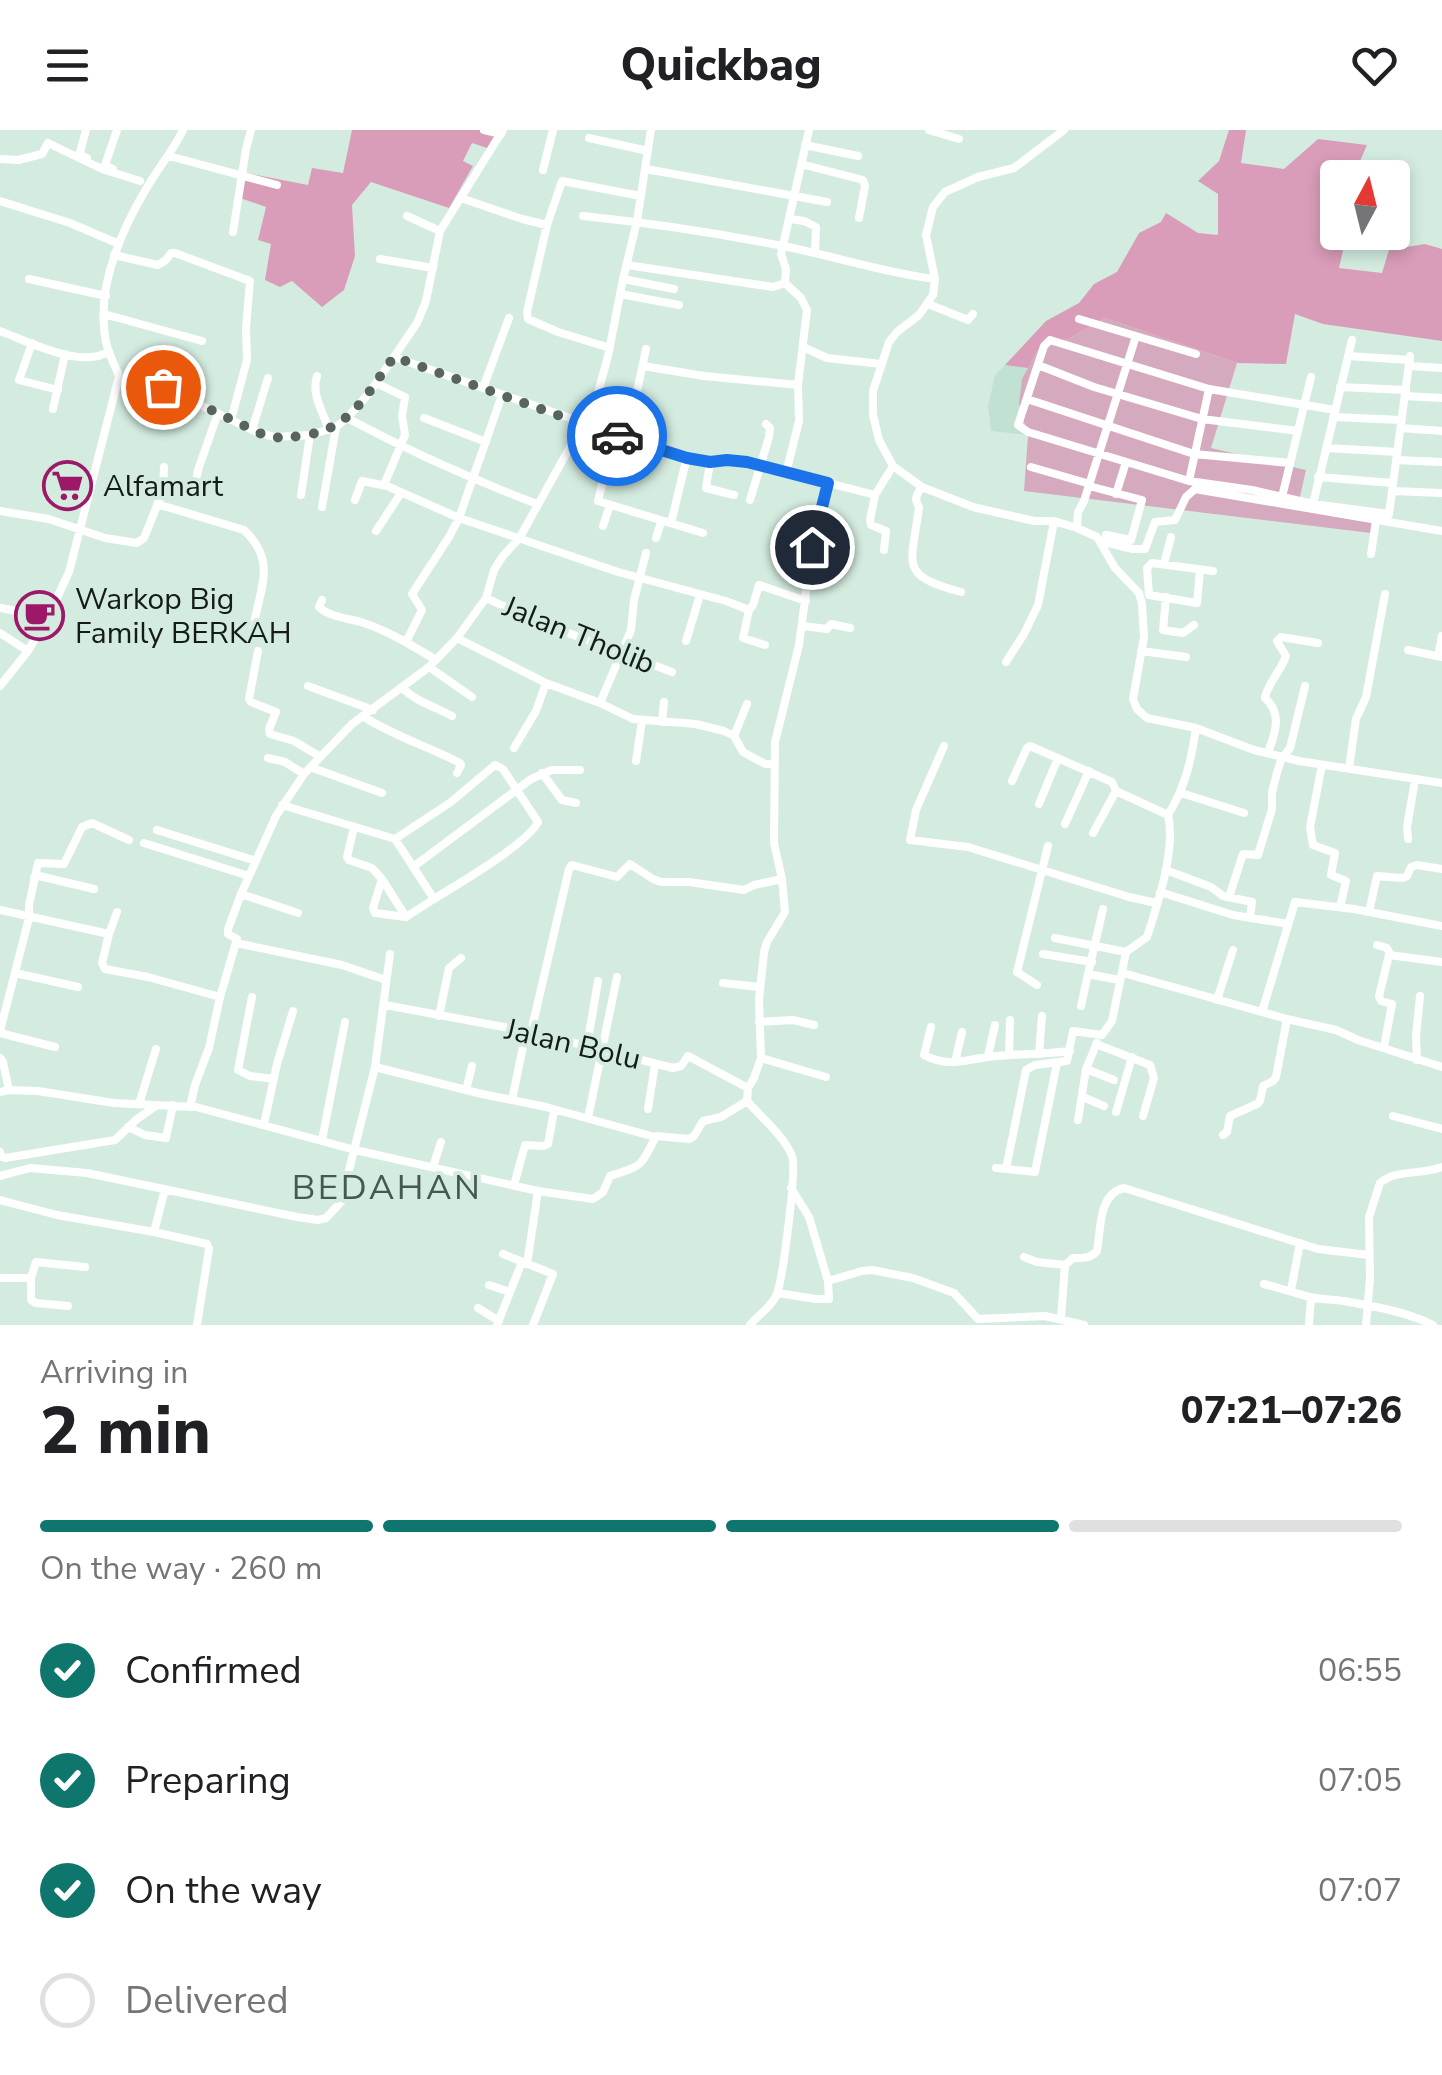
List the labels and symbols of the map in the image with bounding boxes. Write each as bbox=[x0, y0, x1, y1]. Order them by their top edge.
north arrow bbox=[1320, 160, 1410, 250]
pin bbox=[121, 345, 206, 430]
courier bbox=[567, 386, 667, 486]
supermarket icon: Alfamart bbox=[42, 460, 94, 512]
place label: Alfamart bbox=[103, 466, 223, 507]
pin bbox=[770, 505, 855, 590]
place label: Warkop Big Family BERKAH bbox=[75, 579, 292, 654]
street label: Jalan Tholib bbox=[496, 586, 661, 684]
cafe icon: Warkop Big Family BERKAH bbox=[14, 590, 66, 642]
street label: Jalan Bolu bbox=[500, 1009, 645, 1080]
district label: BEDAHAN bbox=[292, 1164, 482, 1211]

